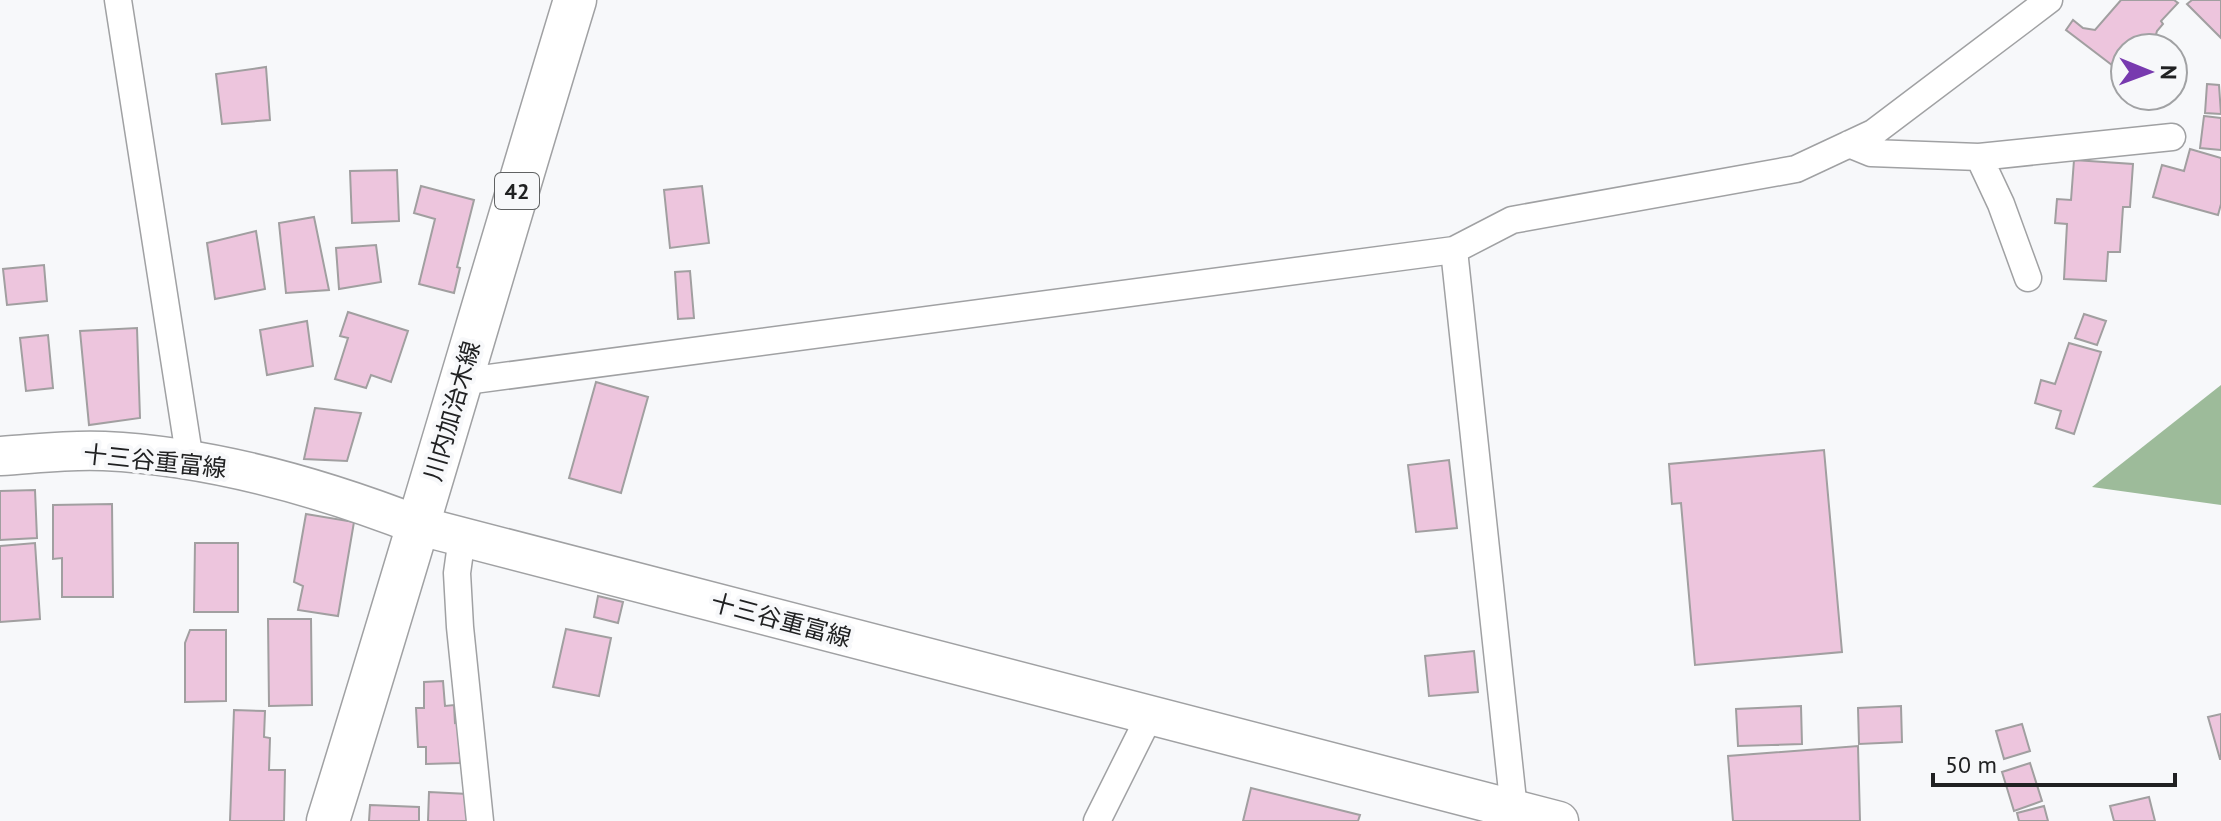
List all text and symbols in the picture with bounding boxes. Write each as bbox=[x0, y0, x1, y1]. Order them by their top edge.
north arrow bbox=[2109, 32, 2189, 112]
text: N bbox=[2155, 65, 2183, 80]
road number: 42 bbox=[495, 173, 539, 209]
street label: 川内加治木線 bbox=[417, 338, 487, 484]
street label: 十三谷重富線 bbox=[82, 438, 228, 484]
street label: 十三谷重富線 bbox=[707, 586, 855, 654]
scale bar bbox=[1933, 737, 2175, 787]
text: 50 m bbox=[1945, 749, 1997, 780]

